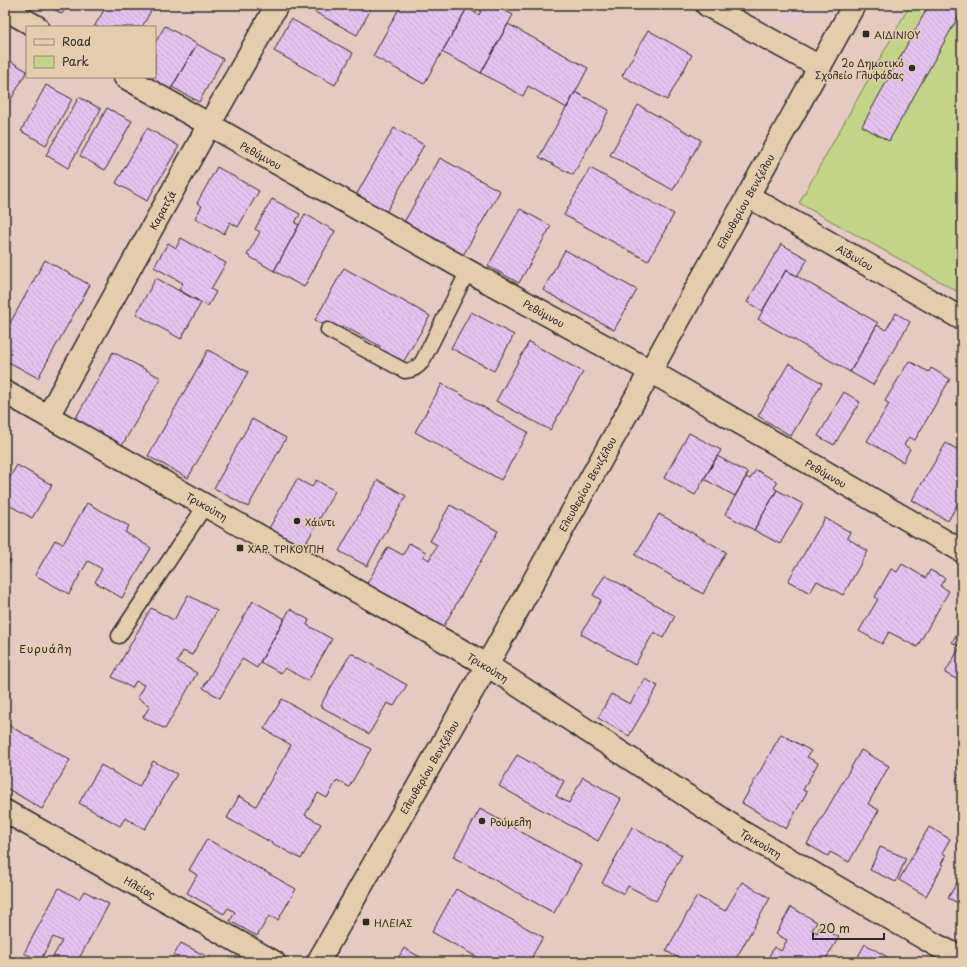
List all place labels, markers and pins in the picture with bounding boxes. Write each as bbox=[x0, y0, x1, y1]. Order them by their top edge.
place label: ΑΙΔΙΝΙΟΥ bbox=[874, 27, 920, 42]
marker: ΑΙΔΙΝΙΟΥ bbox=[861, 29, 871, 39]
place label: 2ο Δημοτικό Σχολείο Γλυφάδας bbox=[815, 55, 904, 82]
marker: 2ο Δημοτικό Σχολείο Γλυφάδας bbox=[907, 63, 917, 73]
place label: Χάιντι bbox=[305, 514, 336, 529]
marker: Χάιντι bbox=[292, 516, 302, 526]
place label: ΧΑΡ. ΤΡΙΚΟΥΠΗ bbox=[248, 541, 324, 556]
marker: ΧΑΡ. ΤΡΙΚΟΥΠΗ bbox=[235, 543, 245, 553]
place label: Ρούμελη bbox=[490, 814, 531, 829]
marker: Ρούμελη bbox=[477, 816, 487, 826]
place label: ΗΛΕΙΑΣ bbox=[374, 915, 412, 930]
marker: ΗΛΕΙΑΣ bbox=[361, 917, 371, 927]

